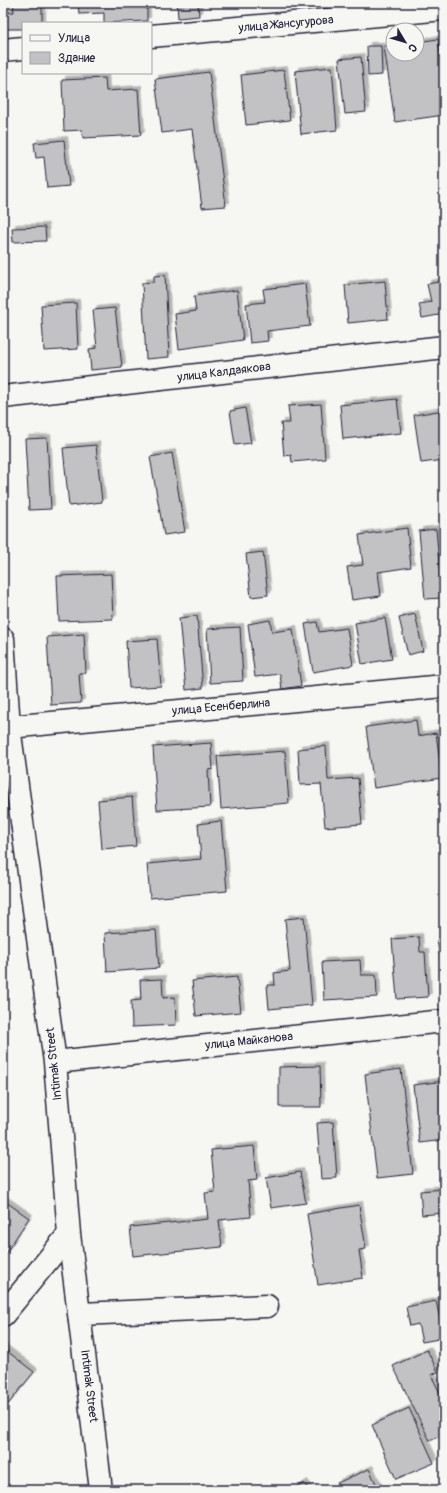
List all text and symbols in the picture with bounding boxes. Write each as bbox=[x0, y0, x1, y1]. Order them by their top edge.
street label: улица Жансугурова bbox=[237, 12, 335, 36]
legend bbox=[22, 22, 152, 74]
north arrow bbox=[385, 22, 425, 62]
text: Улица bbox=[58, 31, 90, 46]
text: С bbox=[405, 41, 420, 55]
text: Здание bbox=[58, 51, 95, 66]
street label: улица Калдаякова bbox=[176, 359, 272, 385]
street label: улица Есенберлина bbox=[170, 695, 271, 719]
street label: Intimak Street bbox=[43, 1027, 65, 1101]
street label: улица Майканова bbox=[203, 1029, 294, 1053]
street label: Intimak Street bbox=[77, 1349, 101, 1423]

